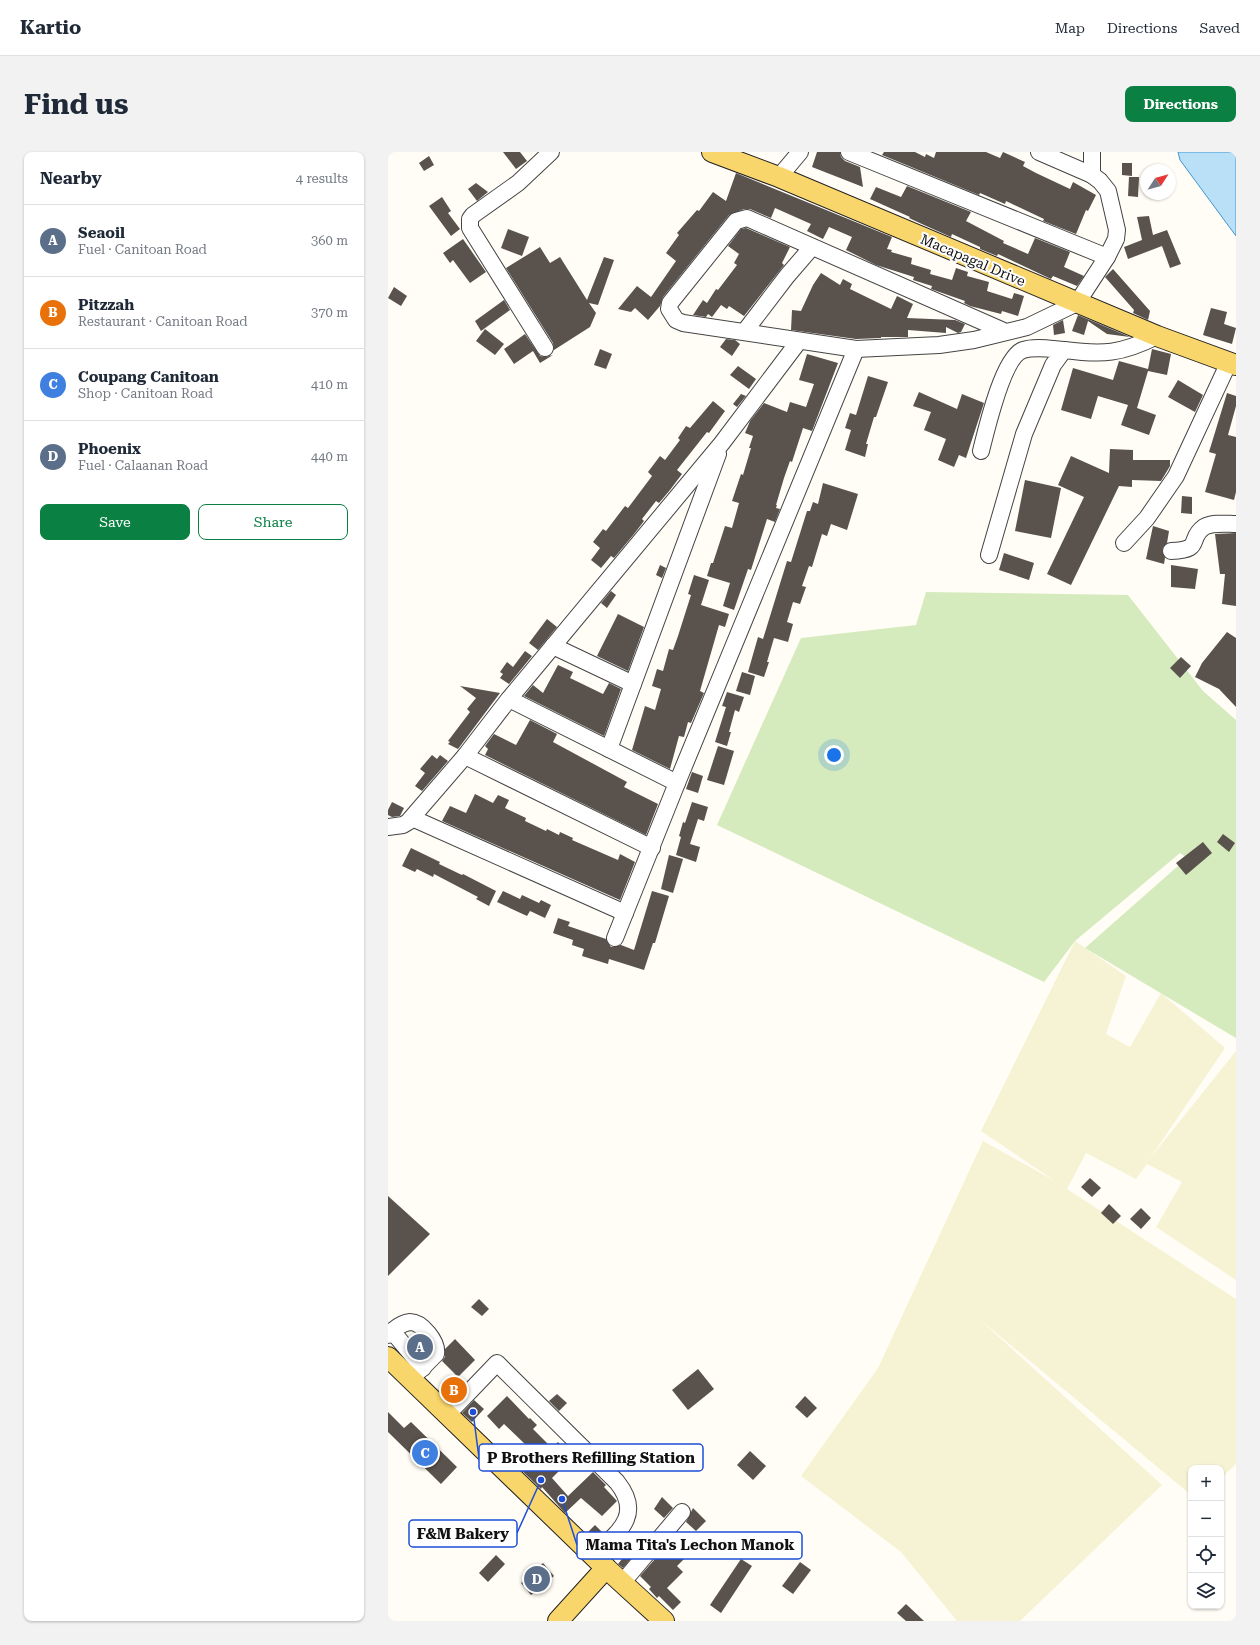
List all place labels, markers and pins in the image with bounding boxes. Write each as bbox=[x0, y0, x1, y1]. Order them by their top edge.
pin: A bbox=[407, 1332, 433, 1362]
pin: B bbox=[441, 1375, 467, 1405]
pin: C bbox=[412, 1438, 438, 1468]
callout: P Brothers Refilling Station bbox=[479, 1444, 703, 1471]
callout: F&M Bakery bbox=[409, 1520, 517, 1547]
callout: Mama Tita's Lechon Manok bbox=[577, 1532, 802, 1559]
pin: D bbox=[524, 1564, 550, 1594]

